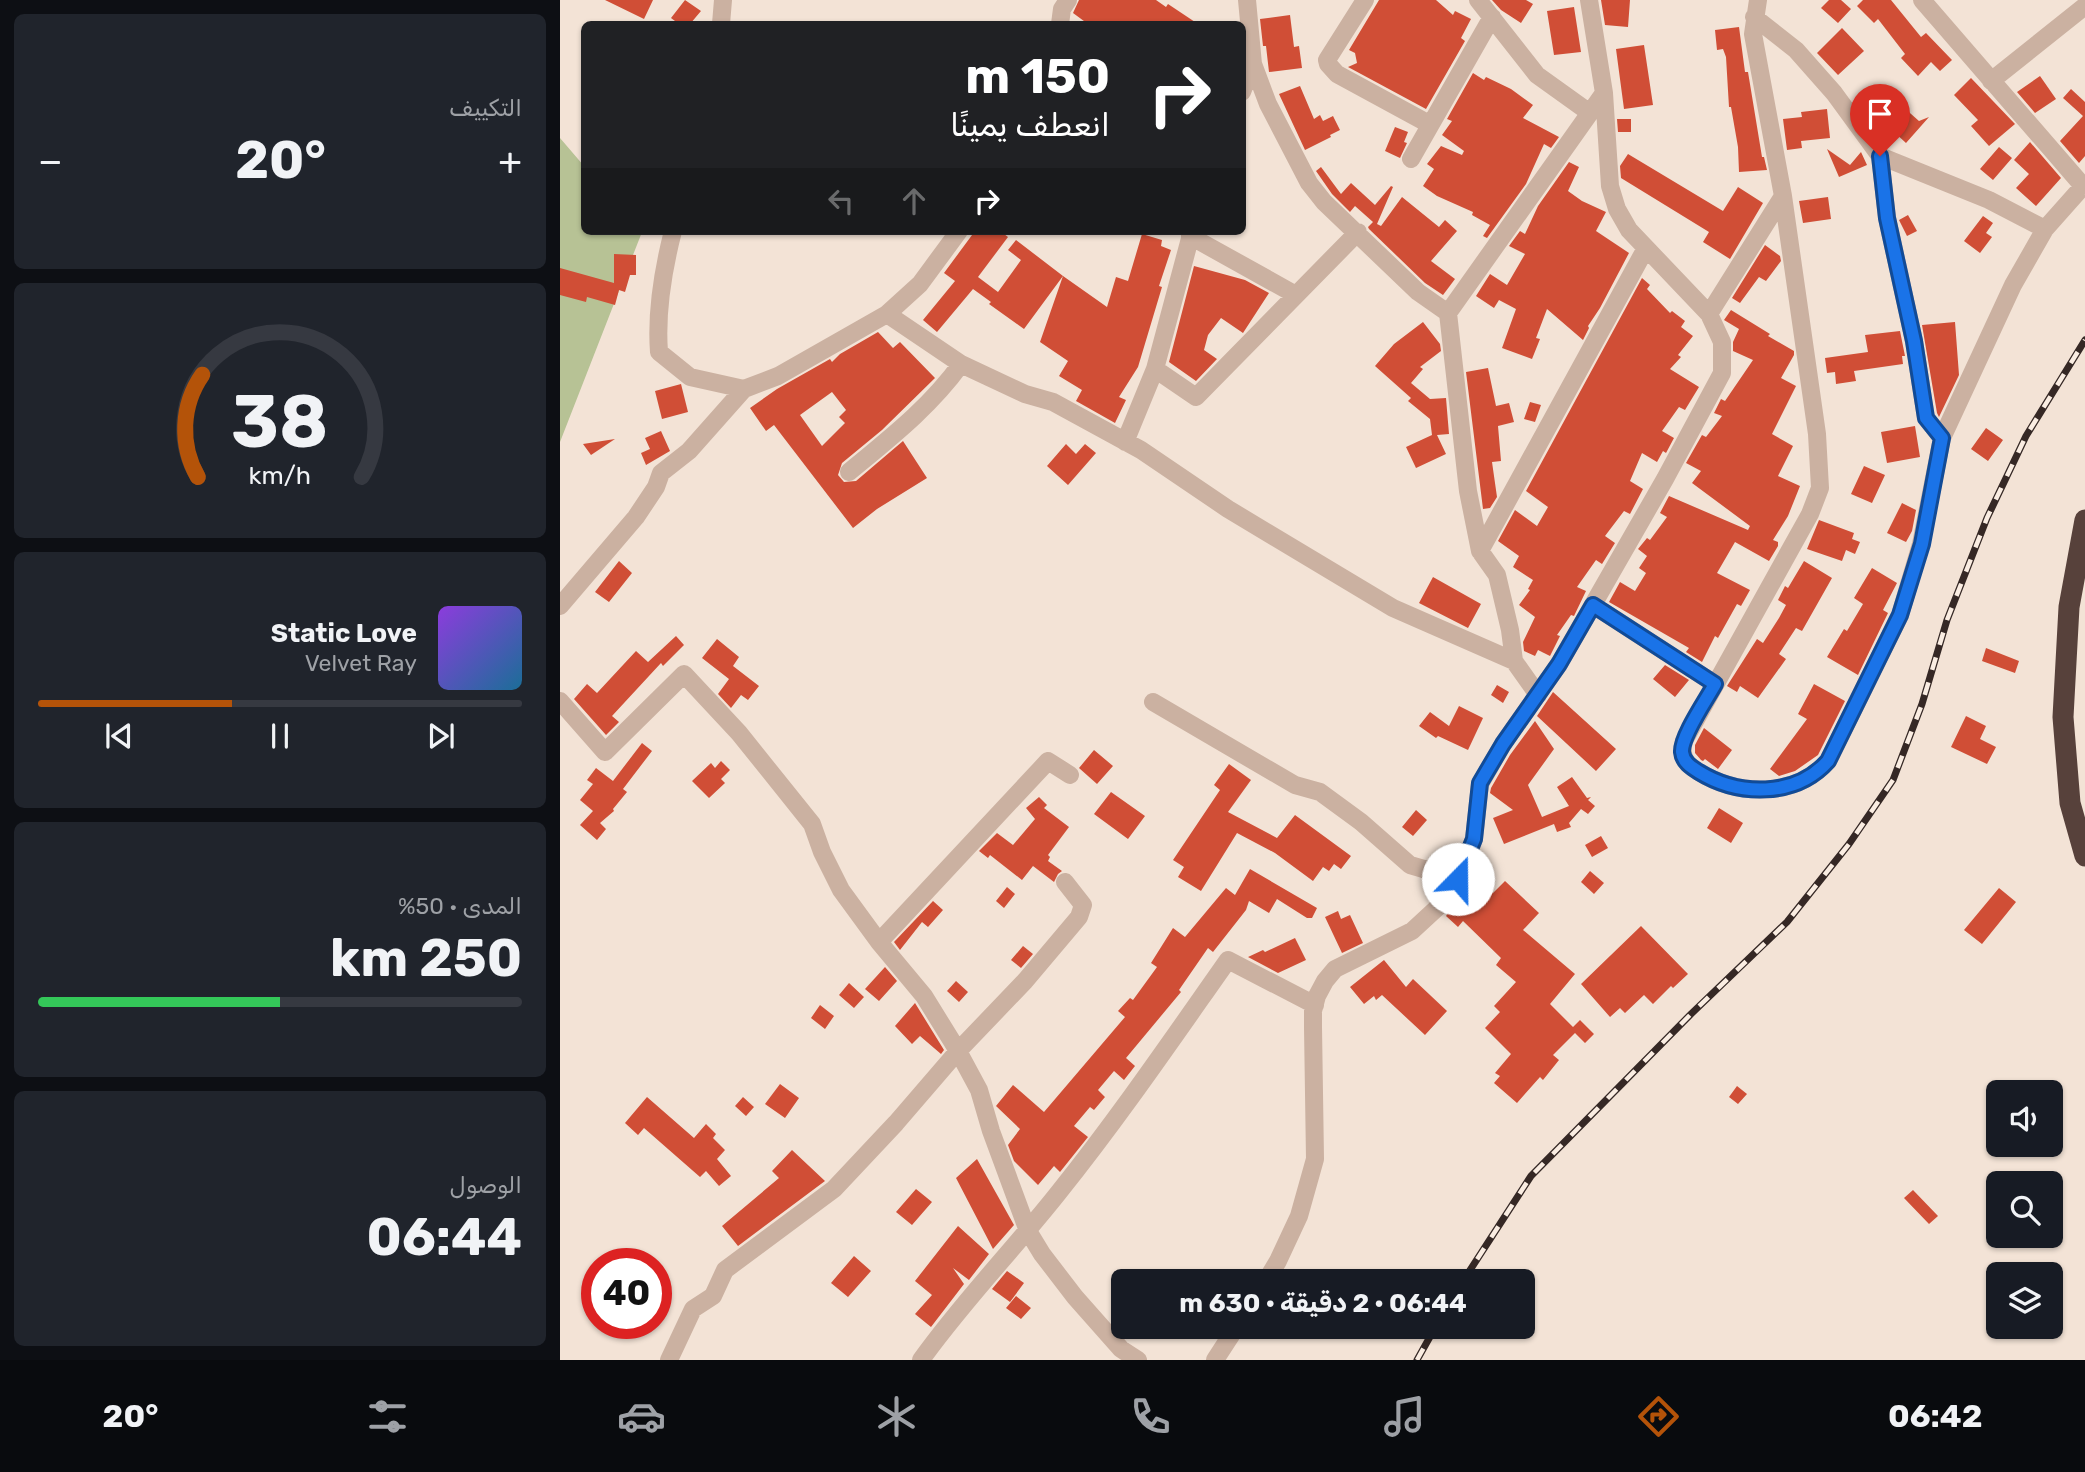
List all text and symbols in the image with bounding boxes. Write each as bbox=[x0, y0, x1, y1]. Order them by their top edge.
text: 150 m bbox=[965, 47, 1110, 105]
icon: right bbox=[1134, 49, 1225, 140]
pin bbox=[1850, 84, 1910, 156]
text: التكييف bbox=[449, 94, 522, 122]
icon: arrive bbox=[1861, 95, 1899, 133]
text: انعطف يمينًا bbox=[950, 106, 1110, 144]
text: 20° bbox=[235, 129, 326, 191]
text: − bbox=[38, 138, 63, 184]
text: + bbox=[498, 138, 522, 184]
icon: left bbox=[822, 182, 860, 220]
icon: ahead bbox=[895, 182, 933, 220]
icon: right bbox=[968, 182, 1006, 220]
text: 38 bbox=[231, 379, 329, 465]
text: km/h bbox=[249, 461, 311, 490]
text: Static Love bbox=[271, 618, 417, 649]
text: Velvet Ray bbox=[305, 649, 417, 677]
icon: previous bbox=[100, 717, 138, 755]
icon: pause bbox=[261, 717, 299, 755]
icon: next bbox=[422, 717, 460, 755]
position arrow bbox=[1421, 842, 1495, 916]
text: المدى · 50% bbox=[398, 892, 522, 920]
text: 250 km bbox=[330, 927, 522, 989]
map controls bbox=[1986, 1080, 2063, 1339]
button: sound bbox=[1986, 1080, 2063, 1157]
text: الوصول bbox=[450, 1171, 522, 1199]
button: search bbox=[1986, 1171, 2063, 1248]
text: 06:44 bbox=[367, 1206, 522, 1268]
speed limit sign: 40 bbox=[581, 1248, 672, 1339]
button: layers bbox=[1986, 1262, 2063, 1339]
text: 06:44 · 2 دقيقة · 630 m bbox=[1179, 1288, 1467, 1319]
icon: filters bbox=[363, 1392, 412, 1441]
icon: car bbox=[617, 1392, 666, 1441]
icon: climate bbox=[872, 1392, 921, 1441]
icon: phone bbox=[1126, 1392, 1175, 1441]
icon: music bbox=[1380, 1392, 1429, 1441]
icon: directions bbox=[1634, 1392, 1683, 1441]
text: 20° bbox=[103, 1397, 158, 1435]
text: 06:42 bbox=[1888, 1397, 1982, 1435]

